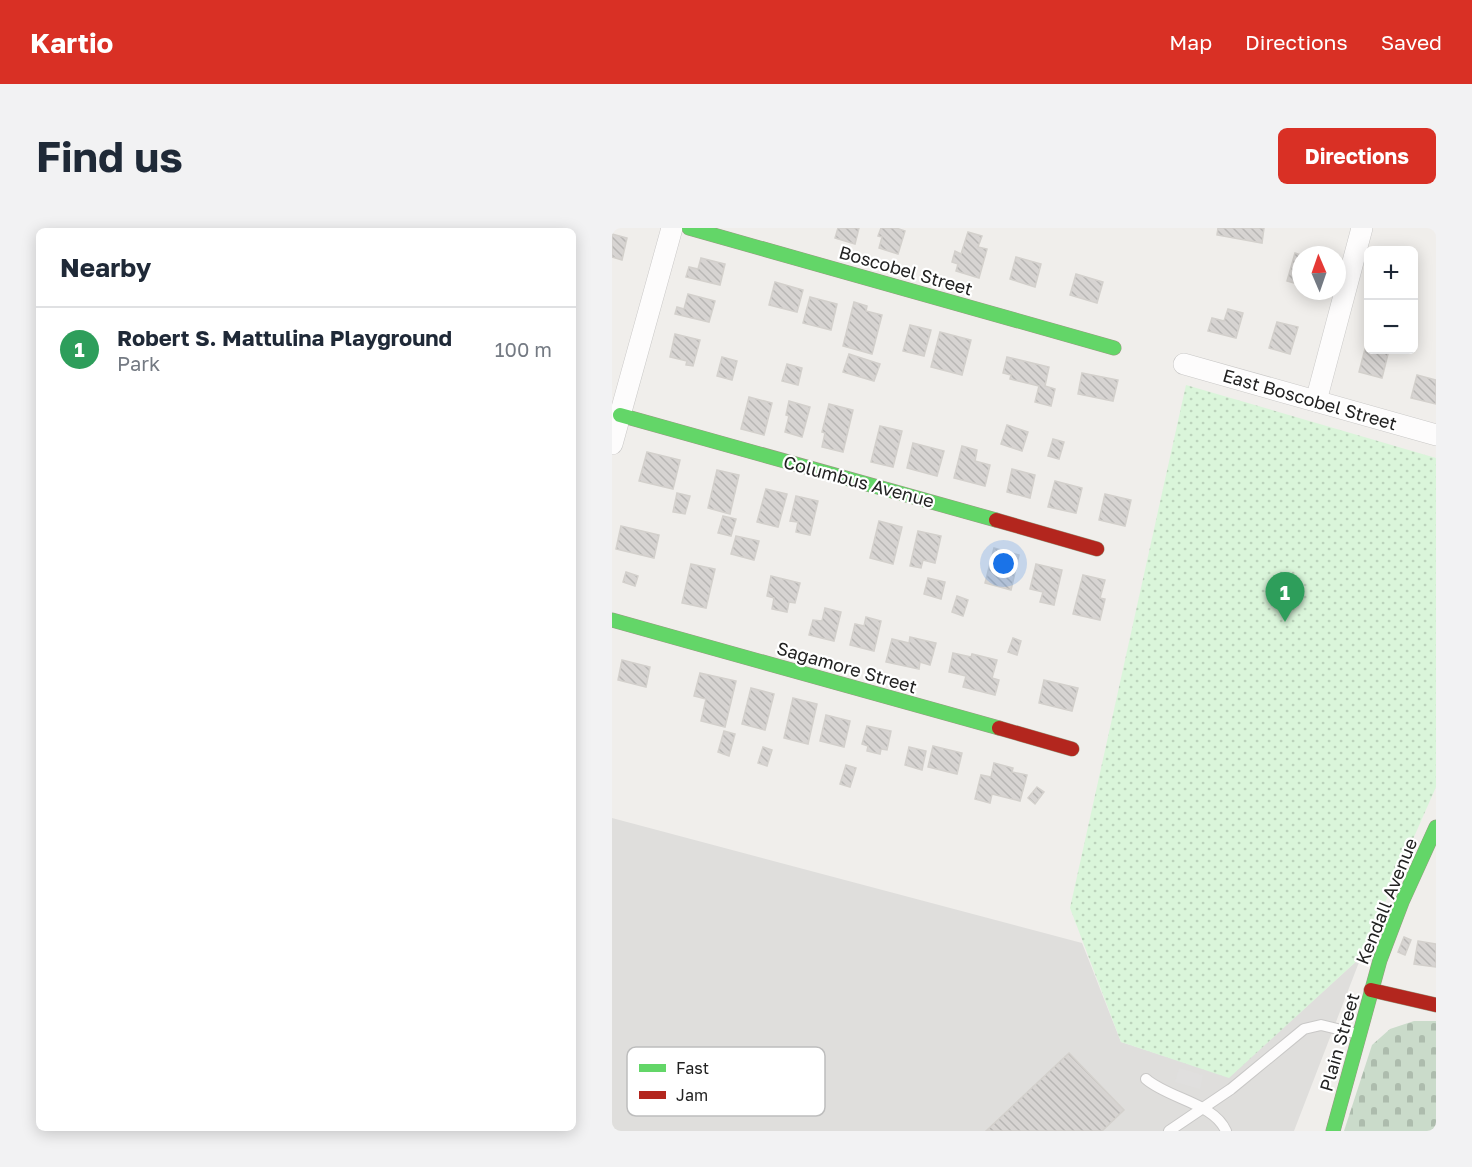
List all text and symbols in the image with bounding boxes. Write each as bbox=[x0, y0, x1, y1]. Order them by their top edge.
text: Kartio bbox=[30, 26, 113, 59]
text: Map bbox=[1169, 29, 1212, 55]
text: Directions bbox=[1245, 29, 1348, 55]
text: Saved bbox=[1381, 29, 1442, 55]
button: Directions bbox=[1278, 128, 1436, 184]
text: Find us bbox=[36, 131, 183, 181]
street label: Boscobel Street bbox=[837, 240, 975, 300]
north arrow bbox=[1292, 246, 1346, 300]
map controls bbox=[1364, 246, 1418, 354]
button: + bbox=[1364, 246, 1418, 300]
text: Nearby bbox=[60, 252, 151, 283]
button: − bbox=[1364, 300, 1418, 354]
text: Robert S. Mattulina Playground bbox=[117, 324, 452, 351]
text: 1 bbox=[74, 337, 85, 361]
text: 100 m bbox=[495, 337, 552, 361]
text: Park bbox=[117, 351, 160, 375]
street label: East Boscobel Street bbox=[1220, 364, 1400, 434]
street label: Columbus Avenue bbox=[781, 450, 937, 512]
your location bbox=[989, 549, 1018, 578]
pin: 1 bbox=[1266, 572, 1304, 622]
street label: Sagamore Street bbox=[774, 636, 920, 698]
street label: Kendall Avenue bbox=[1351, 835, 1421, 967]
street label: Plain Street bbox=[1314, 990, 1364, 1094]
legend bbox=[627, 1047, 825, 1116]
text: Fast bbox=[676, 1058, 709, 1078]
text: Jam bbox=[676, 1085, 708, 1105]

